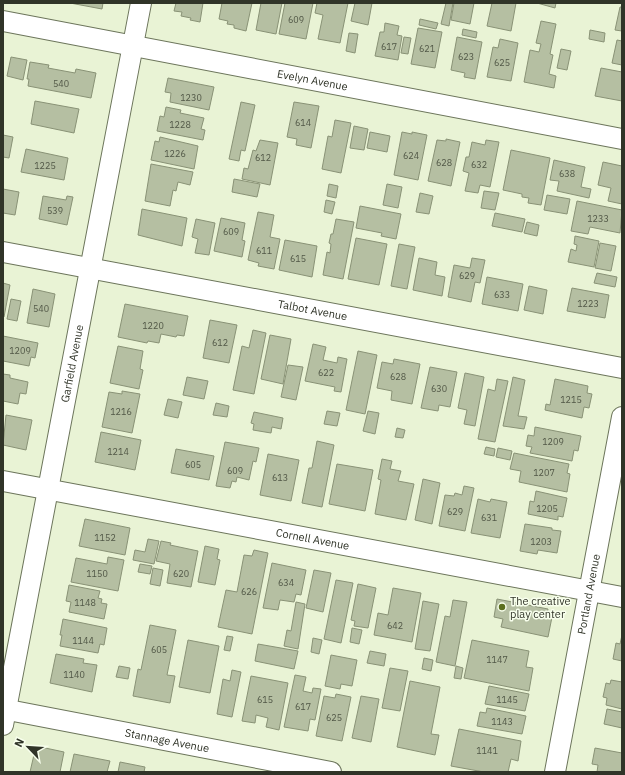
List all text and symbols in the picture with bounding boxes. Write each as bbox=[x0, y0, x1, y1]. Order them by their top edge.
house number: 609 bbox=[288, 14, 304, 25]
house number: 617 bbox=[381, 41, 397, 52]
house number: 621 bbox=[419, 43, 435, 54]
house number: 623 bbox=[458, 51, 474, 62]
house number: 625 bbox=[494, 57, 510, 68]
street label: Evelyn Avenue bbox=[276, 66, 349, 94]
house number: 540 bbox=[53, 78, 69, 89]
house number: 1230 bbox=[180, 92, 202, 103]
house number: 614 bbox=[295, 117, 311, 128]
house number: 1228 bbox=[169, 119, 191, 130]
house number: 1226 bbox=[164, 148, 186, 159]
house number: 624 bbox=[403, 150, 419, 161]
house number: 612 bbox=[255, 152, 271, 163]
house number: 628 bbox=[436, 157, 452, 168]
house number: 632 bbox=[471, 159, 487, 170]
house number: 1225 bbox=[34, 160, 56, 171]
house number: 638 bbox=[559, 168, 575, 179]
house number: 539 bbox=[47, 205, 63, 216]
house number: 1233 bbox=[587, 213, 609, 224]
house number: 609 bbox=[223, 226, 239, 237]
house number: 611 bbox=[256, 245, 272, 256]
house number: 615 bbox=[290, 253, 306, 264]
house number: 629 bbox=[459, 270, 475, 281]
house number: 633 bbox=[494, 289, 510, 300]
street label: Talbot Avenue bbox=[277, 297, 348, 323]
house number: 1223 bbox=[577, 298, 599, 309]
house number: 540 bbox=[33, 303, 49, 314]
house number: 1220 bbox=[142, 320, 164, 331]
street label: Garfield Avenue bbox=[58, 324, 86, 404]
house number: 612 bbox=[212, 337, 228, 348]
house number: 1209 bbox=[9, 345, 31, 356]
house number: 622 bbox=[318, 367, 334, 378]
house number: 628 bbox=[390, 371, 406, 382]
house number: 630 bbox=[431, 383, 447, 394]
house number: 1215 bbox=[560, 394, 582, 405]
house number: 1216 bbox=[110, 406, 132, 417]
house number: 1209 bbox=[542, 436, 564, 447]
house number: 1214 bbox=[107, 446, 129, 457]
house number: 605 bbox=[185, 459, 201, 470]
house number: 609 bbox=[227, 465, 243, 476]
house number: 1207 bbox=[533, 467, 555, 478]
house number: 613 bbox=[272, 472, 288, 483]
house number: 1205 bbox=[536, 503, 558, 514]
house number: 629 bbox=[447, 506, 463, 517]
house number: 631 bbox=[481, 512, 497, 523]
street label: Cornell Avenue bbox=[275, 525, 351, 553]
house number: 1152 bbox=[94, 532, 116, 543]
house number: 1203 bbox=[530, 536, 552, 547]
street label: Portland Avenue bbox=[574, 553, 603, 635]
house number: 1150 bbox=[86, 568, 108, 579]
house number: 620 bbox=[173, 568, 189, 579]
house number: 634 bbox=[278, 577, 294, 588]
house number: 626 bbox=[241, 586, 257, 597]
place label: The creative play center bbox=[510, 594, 571, 621]
house number: 1148 bbox=[74, 597, 96, 608]
marker: The creative play center bbox=[497, 602, 507, 612]
house number: 642 bbox=[387, 620, 403, 631]
house number: 1144 bbox=[72, 635, 94, 646]
house number: 605 bbox=[151, 644, 167, 655]
house number: 1147 bbox=[486, 654, 508, 665]
house number: 1140 bbox=[63, 669, 85, 680]
house number: 615 bbox=[257, 694, 273, 705]
house number: 1145 bbox=[496, 694, 518, 705]
house number: 617 bbox=[295, 701, 311, 712]
house number: 625 bbox=[326, 712, 342, 723]
house number: 1143 bbox=[491, 716, 513, 727]
street label: Stannage Avenue bbox=[124, 726, 210, 755]
north arrow bbox=[8, 727, 48, 767]
text: N bbox=[11, 736, 27, 749]
house number: 1141 bbox=[476, 745, 498, 756]

